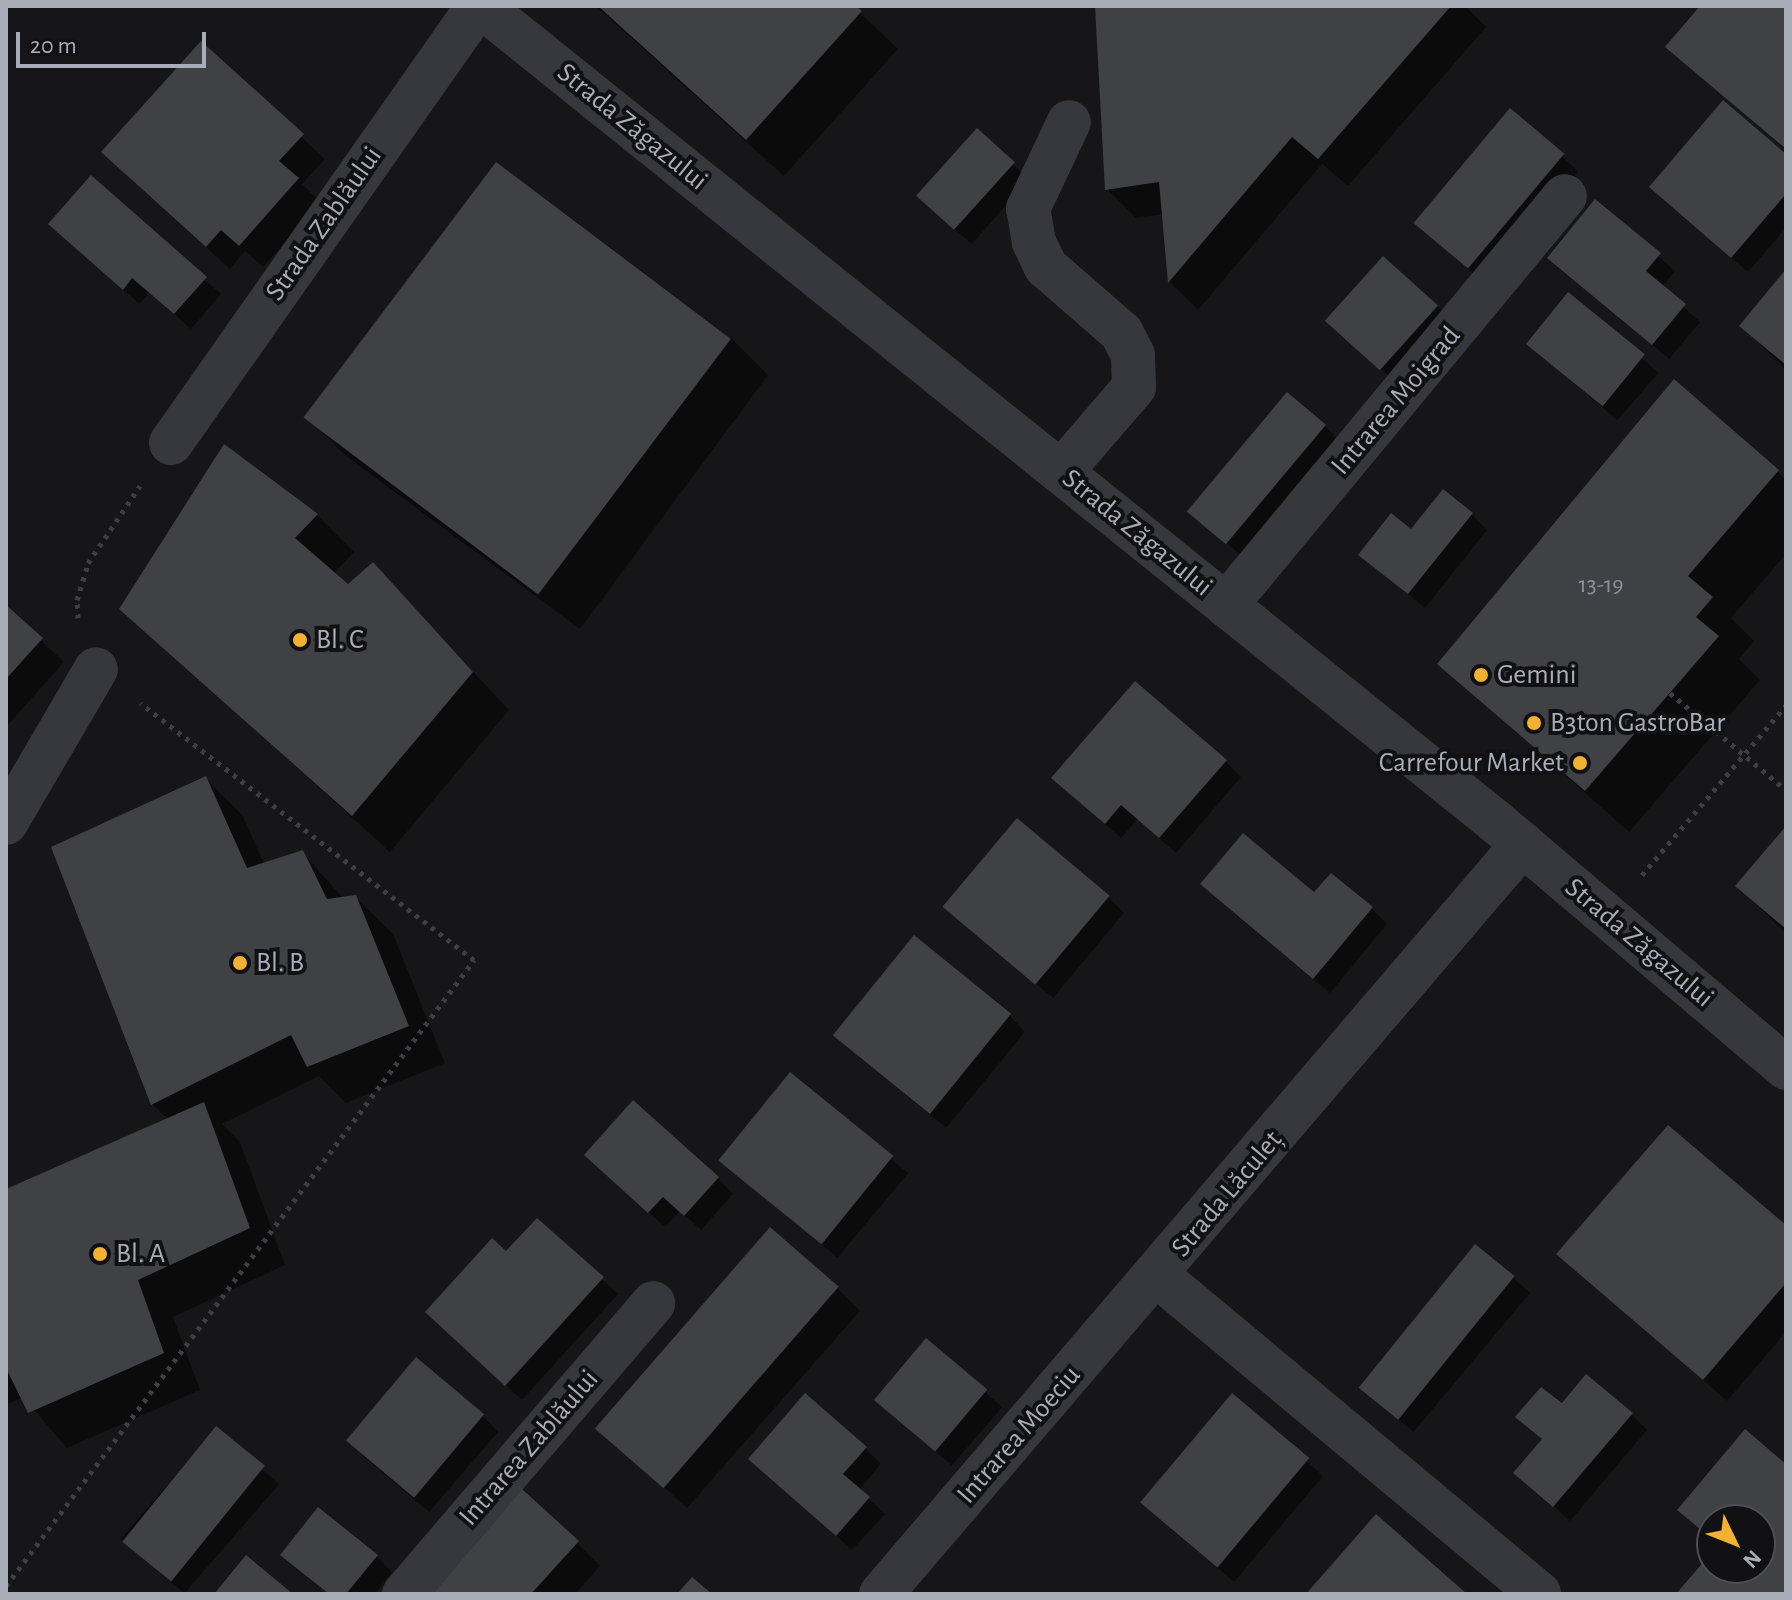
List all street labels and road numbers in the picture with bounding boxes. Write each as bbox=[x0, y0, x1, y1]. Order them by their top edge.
street label: Strada Zăgazului bbox=[550, 56, 714, 198]
street label: Strada Zablăului bbox=[259, 141, 389, 307]
street label: Intrarea Moigrad bbox=[1324, 320, 1468, 482]
street label: Strada Zăgazului bbox=[1055, 462, 1219, 604]
street label: Strada Zăgazului bbox=[1558, 871, 1720, 1015]
street label: Strada Lăculeț bbox=[1165, 1124, 1289, 1264]
street label: Intrarea Moeciu bbox=[950, 1359, 1088, 1511]
street label: Intrarea Zablăului bbox=[452, 1363, 606, 1533]

